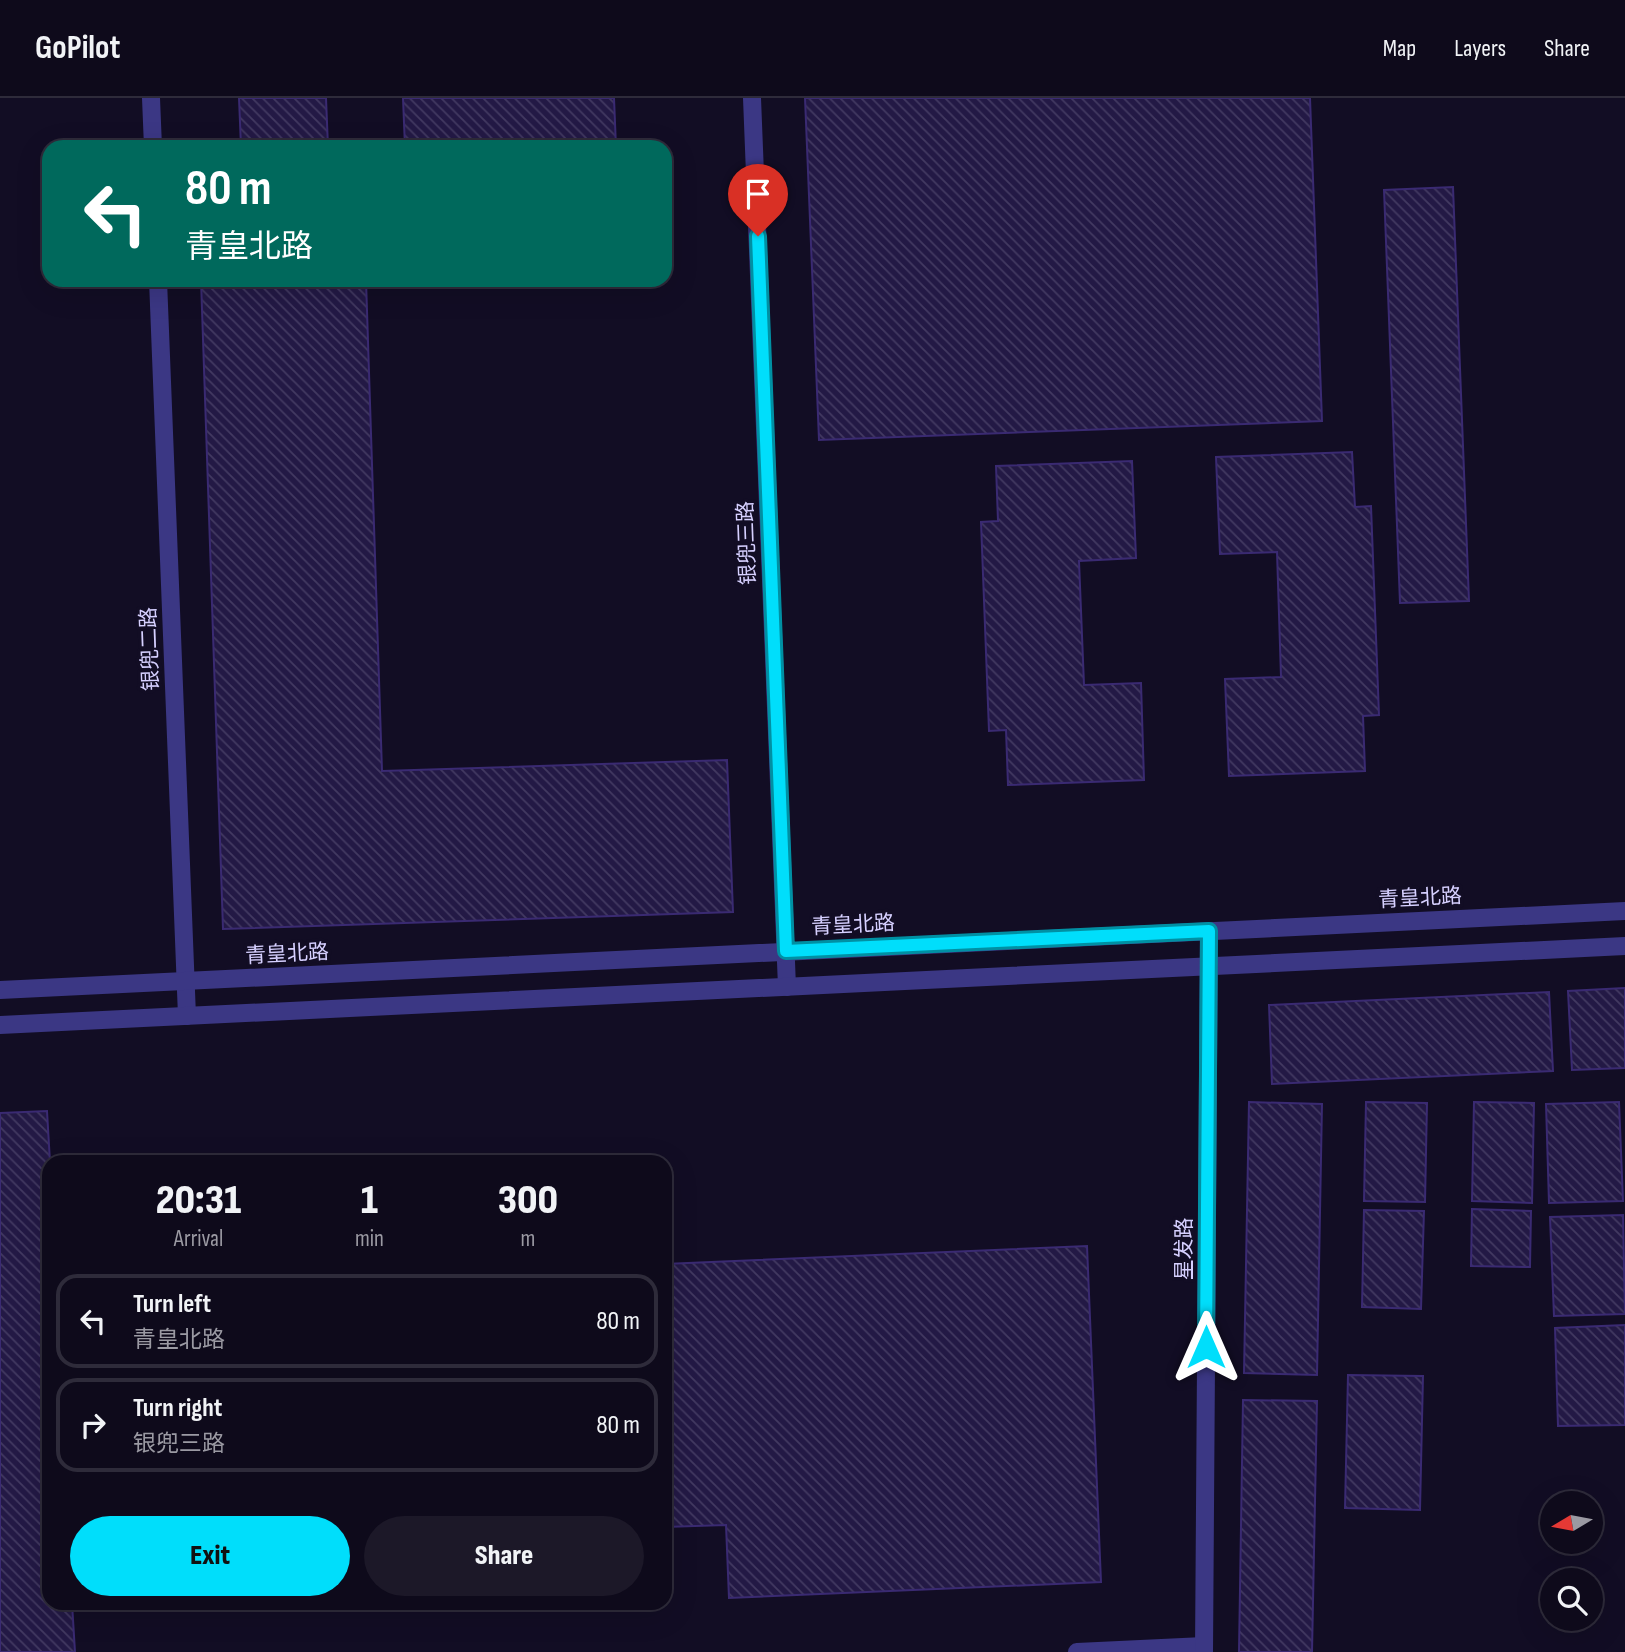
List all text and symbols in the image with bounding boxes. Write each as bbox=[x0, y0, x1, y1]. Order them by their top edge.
text: GoPilot bbox=[35, 28, 120, 68]
text: Map bbox=[1383, 34, 1416, 63]
text: Layers bbox=[1454, 34, 1506, 63]
text: Share bbox=[1544, 34, 1590, 63]
text: 80 m bbox=[185, 160, 272, 219]
pin bbox=[728, 164, 788, 236]
icon: left bbox=[70, 168, 161, 259]
icon: arrive bbox=[739, 175, 777, 213]
text: 青皇北路 bbox=[185, 228, 313, 267]
street label: 银兜三路 bbox=[733, 501, 761, 585]
street label: 银兜二路 bbox=[136, 607, 164, 691]
street label: 青皇北路 bbox=[1377, 883, 1463, 913]
street label: 青皇北路 bbox=[810, 910, 896, 940]
street label: 青皇北路 bbox=[244, 939, 330, 969]
text: 20:31 bbox=[156, 1175, 241, 1226]
text: 1 bbox=[361, 1175, 378, 1226]
text: 300 bbox=[498, 1175, 558, 1226]
street label: 星发路 bbox=[1172, 1218, 1197, 1281]
text: Arrival bbox=[174, 1225, 223, 1253]
text: min bbox=[355, 1225, 384, 1253]
text: m bbox=[521, 1225, 535, 1253]
text: Turn left bbox=[133, 1289, 211, 1320]
icon: left bbox=[74, 1302, 112, 1340]
text: 80 m bbox=[596, 1306, 640, 1337]
position arrow bbox=[1169, 1310, 1243, 1384]
text: 青皇北路 bbox=[133, 1326, 225, 1354]
text: Turn right bbox=[133, 1393, 222, 1424]
icon: right bbox=[74, 1406, 112, 1444]
text: 80 m bbox=[596, 1410, 640, 1441]
text: 银兜三路 bbox=[133, 1430, 225, 1458]
north arrow bbox=[1540, 1491, 1603, 1554]
map controls bbox=[1540, 1491, 1603, 1631]
button: Exit bbox=[70, 1516, 350, 1596]
button: Share bbox=[364, 1516, 644, 1596]
button: search bbox=[1540, 1568, 1603, 1631]

